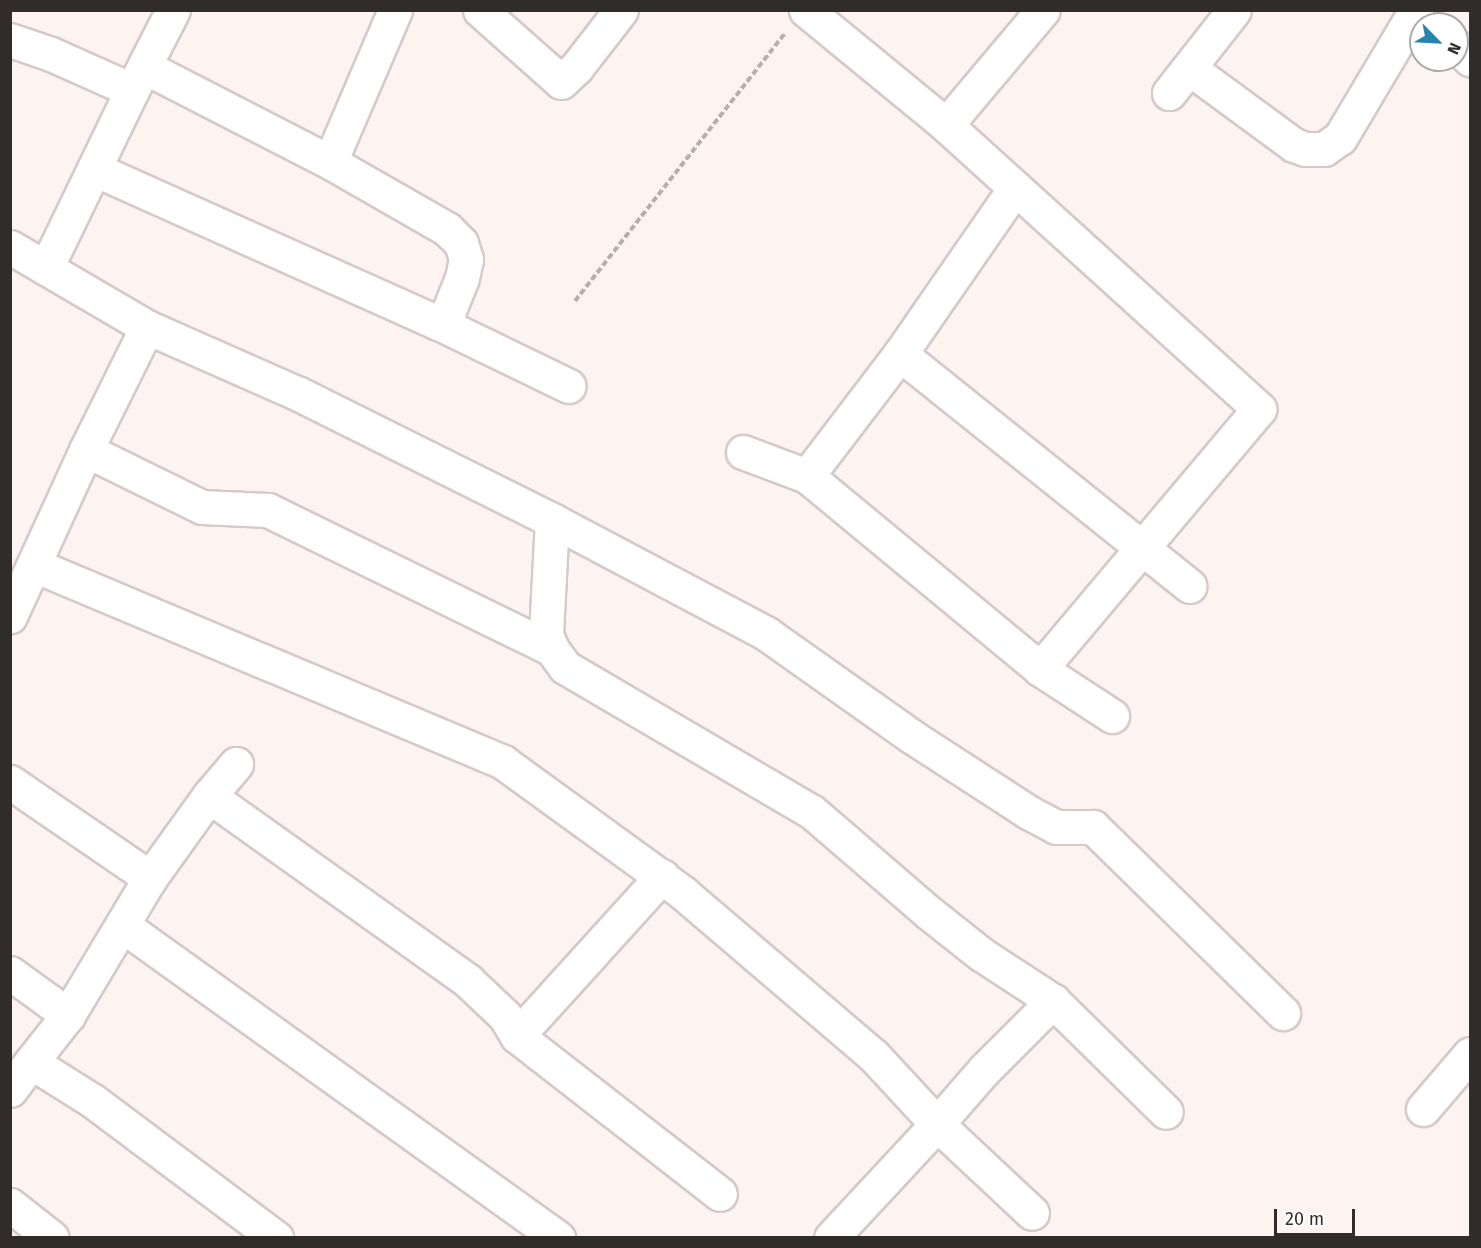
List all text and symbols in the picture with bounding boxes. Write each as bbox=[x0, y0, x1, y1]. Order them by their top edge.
north arrow bbox=[1409, 12, 1469, 72]
text: N bbox=[1443, 40, 1465, 57]
scale bar bbox=[1277, 1197, 1358, 1235]
text: 20 m bbox=[1285, 1208, 1324, 1230]

